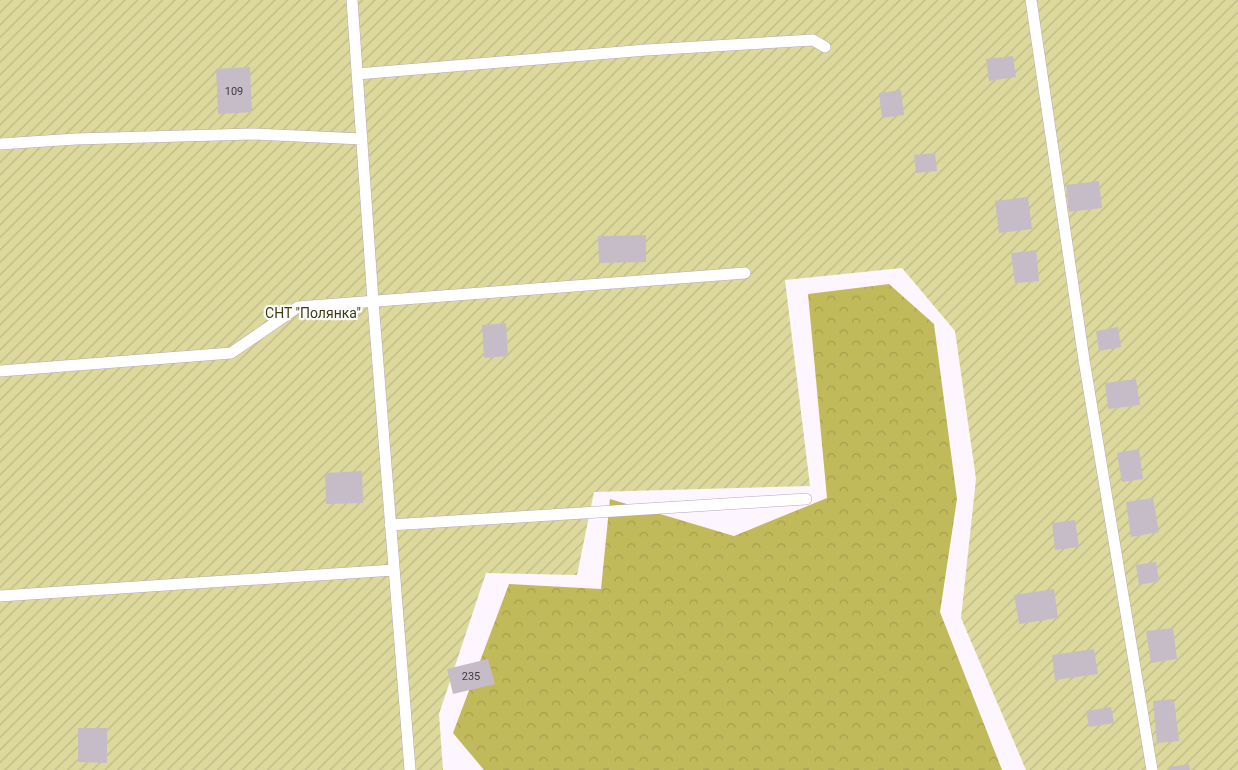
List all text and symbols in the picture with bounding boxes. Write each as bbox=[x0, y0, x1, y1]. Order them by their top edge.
house number: 109 bbox=[225, 85, 243, 98]
park label: СНТ "Полянка" bbox=[265, 305, 361, 321]
house number: 235 bbox=[462, 670, 480, 683]

